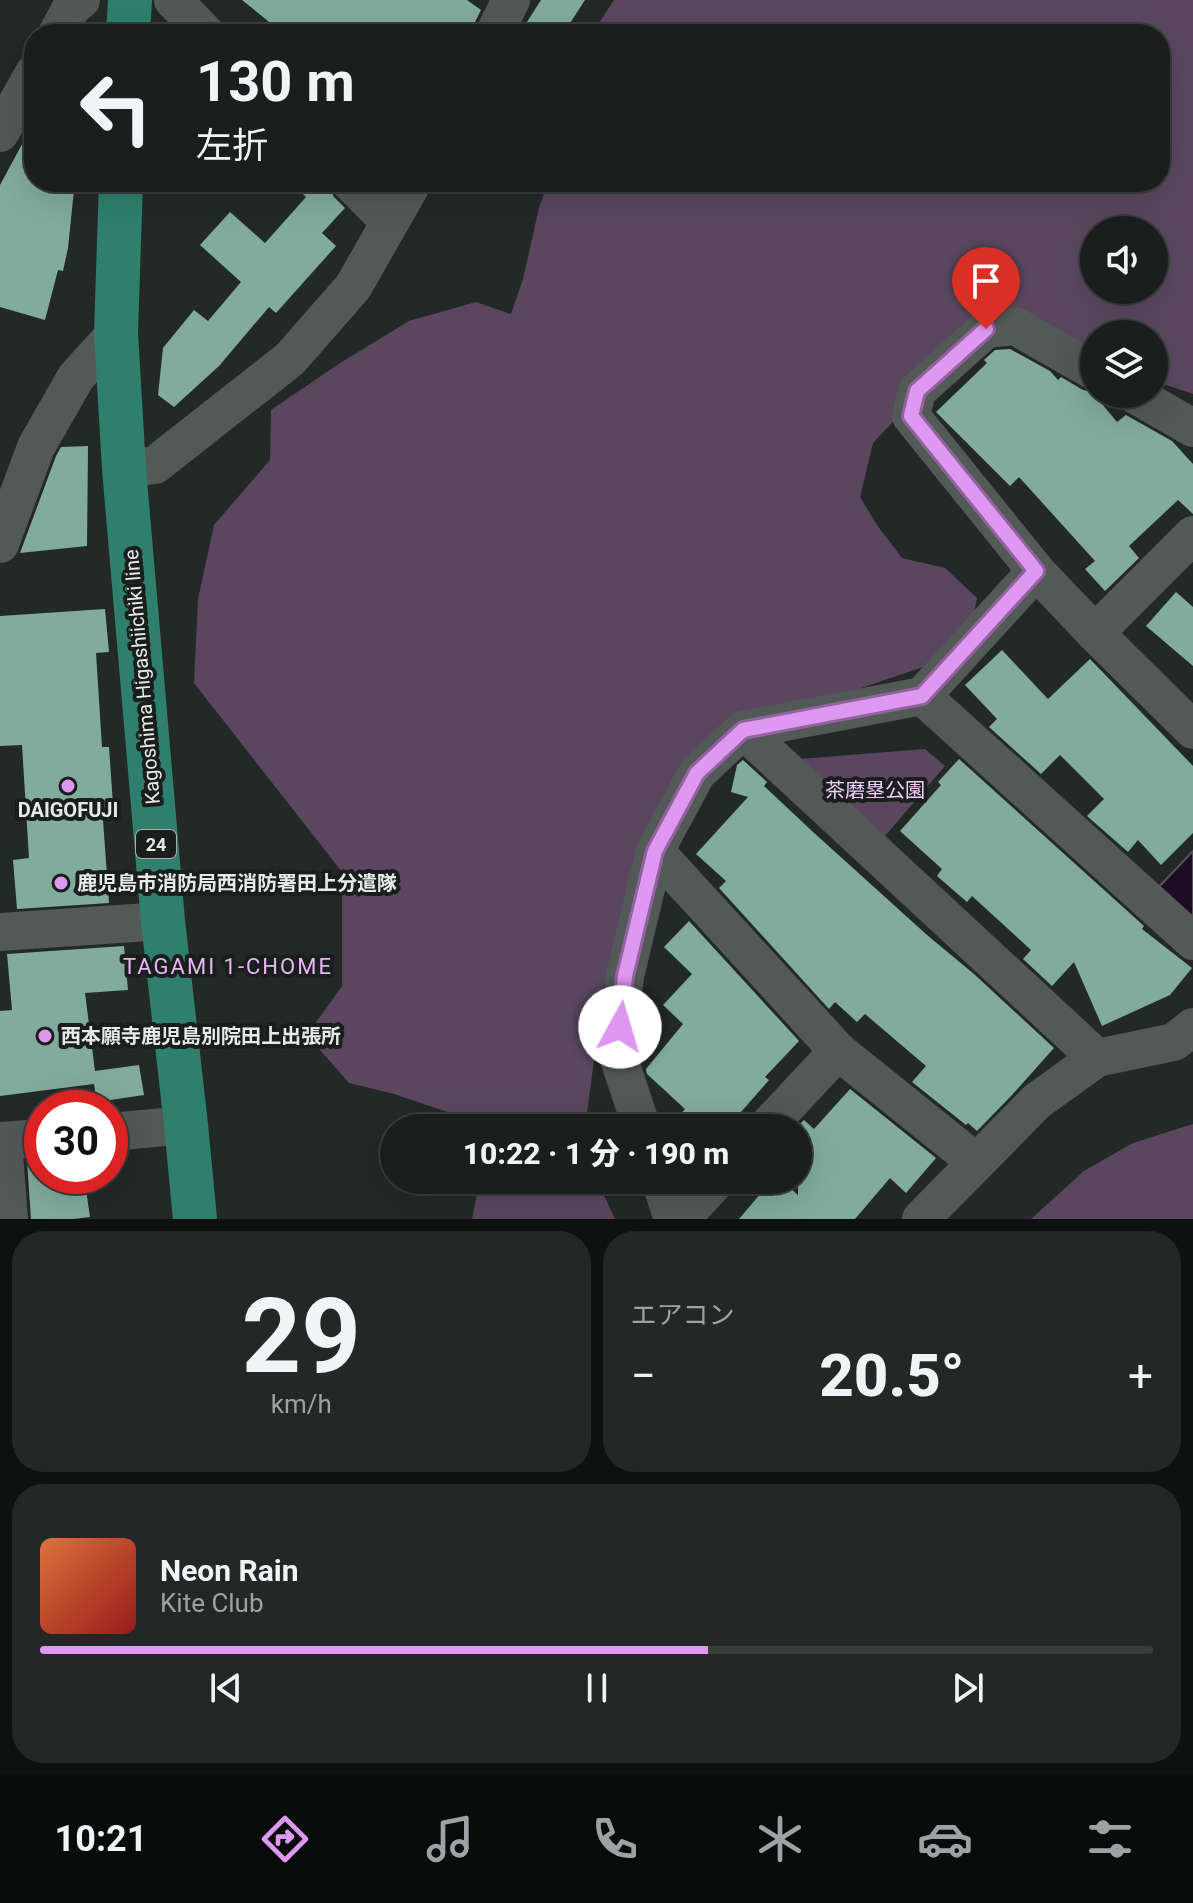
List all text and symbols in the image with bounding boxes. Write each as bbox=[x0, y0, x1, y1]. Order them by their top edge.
text: 130 m bbox=[196, 49, 355, 115]
icon: left bbox=[64, 56, 168, 160]
text: 左折 bbox=[196, 125, 268, 167]
map controls bbox=[1080, 216, 1168, 408]
button: sound bbox=[1080, 216, 1168, 304]
pin bbox=[952, 247, 1020, 329]
icon: arrive bbox=[964, 259, 1008, 303]
button: layers bbox=[1080, 320, 1168, 408]
street label: Kagoshima Higashiichiki line bbox=[119, 549, 165, 805]
marker: DAIGOFUJI bbox=[59, 777, 77, 795]
park label: 茶磨塁公園 bbox=[825, 778, 925, 802]
place label: DAIGOFUJI bbox=[18, 798, 118, 822]
road number: 24 bbox=[136, 830, 176, 858]
place label: 鹿児島市消防局西消防署田上分遣隊 bbox=[77, 871, 397, 895]
marker: 鹿児島市消防局西消防署田上分遣隊 bbox=[52, 874, 70, 892]
district label: TAGAMI 1-CHOME bbox=[123, 954, 333, 979]
position arrow bbox=[578, 985, 662, 1069]
place label: 西本願寺鹿児島別院田上出張所 bbox=[61, 1024, 341, 1048]
marker: 西本願寺鹿児島別院田上出張所 bbox=[36, 1027, 54, 1045]
speed limit sign: 30 bbox=[24, 1090, 128, 1194]
text: 10:22 · 1 分 · 190 m bbox=[463, 1136, 729, 1171]
text: 29 bbox=[242, 1276, 361, 1397]
text: エアコン bbox=[631, 1300, 735, 1330]
text: 20.5° bbox=[819, 1340, 964, 1411]
text: − bbox=[631, 1350, 656, 1402]
text: + bbox=[1128, 1350, 1153, 1402]
text: km/h bbox=[271, 1389, 332, 1419]
text: Neon Rain bbox=[160, 1553, 299, 1588]
text: Kite Club bbox=[160, 1588, 264, 1618]
icon: previous bbox=[204, 1666, 248, 1710]
icon: pause bbox=[575, 1666, 619, 1710]
icon: next bbox=[946, 1666, 990, 1710]
icon: directions bbox=[257, 1811, 313, 1867]
icon: music bbox=[422, 1811, 478, 1867]
icon: phone bbox=[587, 1811, 643, 1867]
icon: climate bbox=[752, 1811, 808, 1867]
icon: car bbox=[917, 1811, 973, 1867]
icon: filters bbox=[1082, 1811, 1138, 1867]
text: 10:21 bbox=[55, 1818, 147, 1860]

